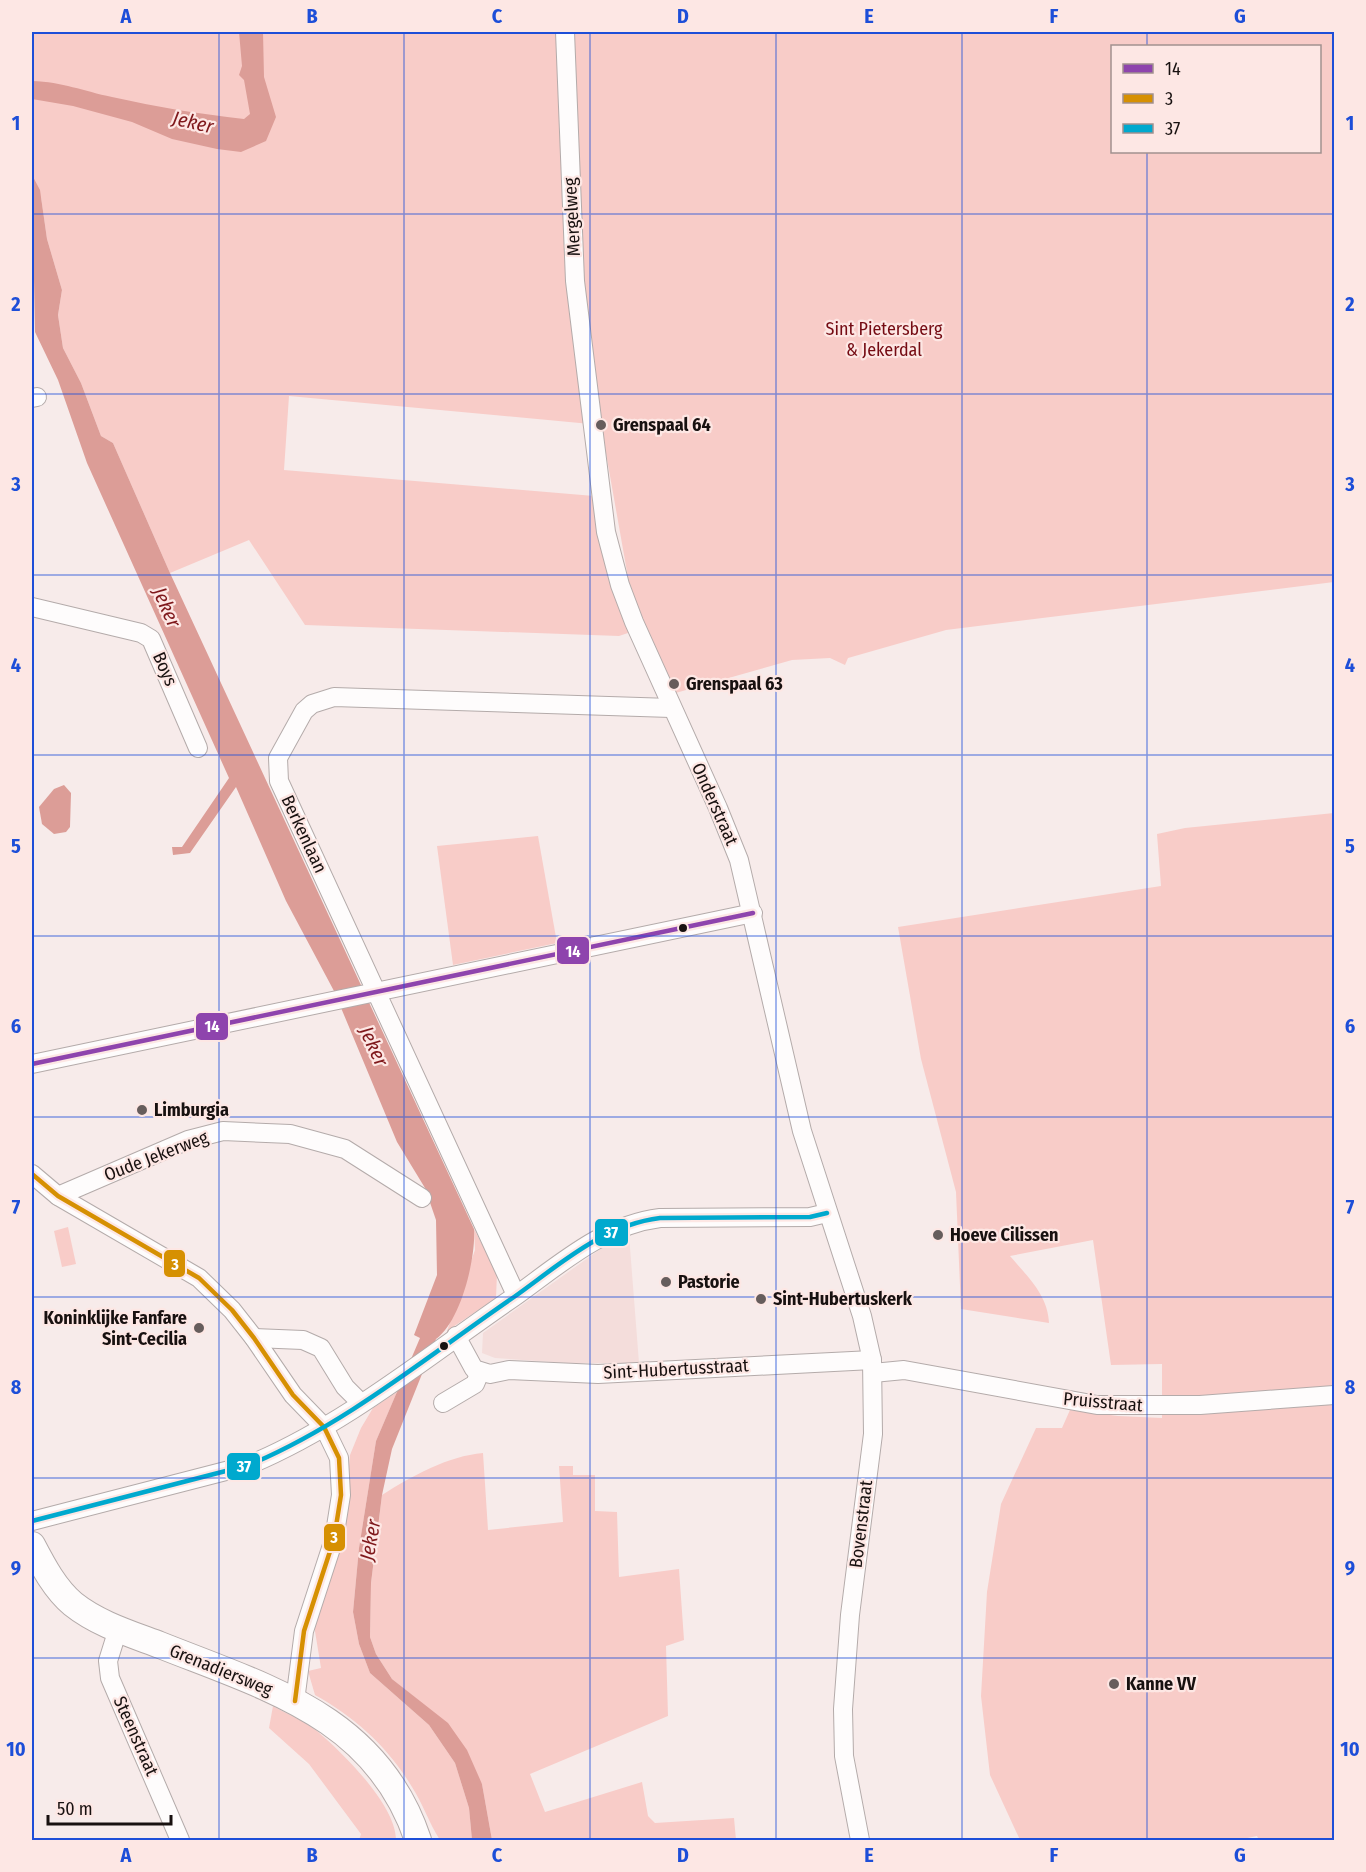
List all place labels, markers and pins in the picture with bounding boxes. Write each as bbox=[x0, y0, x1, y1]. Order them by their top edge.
place label: Grenspaal 64 bbox=[613, 414, 711, 436]
marker: Grenspaal 64 bbox=[594, 418, 608, 432]
place label: Grenspaal 63 bbox=[686, 673, 783, 695]
marker: Grenspaal 63 bbox=[667, 677, 681, 691]
unlabelled marker bbox=[677, 922, 689, 934]
place label: Limburgia bbox=[154, 1099, 229, 1121]
marker: Limburgia bbox=[135, 1103, 149, 1117]
place label: Hoeve Cilissen bbox=[950, 1224, 1059, 1246]
marker: Hoeve Cilissen bbox=[931, 1228, 945, 1242]
place label: Pastorie bbox=[678, 1271, 740, 1293]
marker: Pastorie bbox=[659, 1275, 673, 1289]
place label: Sint-Hubertuskerk bbox=[773, 1288, 913, 1310]
marker: Sint-Hubertuskerk bbox=[754, 1292, 768, 1306]
place label: Koninklijke Fanfare Sint-Cecilia bbox=[44, 1307, 187, 1350]
marker: Koninklijke Fanfare Sint-Cecilia bbox=[192, 1321, 206, 1335]
unlabelled marker bbox=[438, 1340, 450, 1352]
place label: Kanne VV bbox=[1126, 1673, 1196, 1695]
marker: Kanne VV bbox=[1107, 1677, 1121, 1691]

